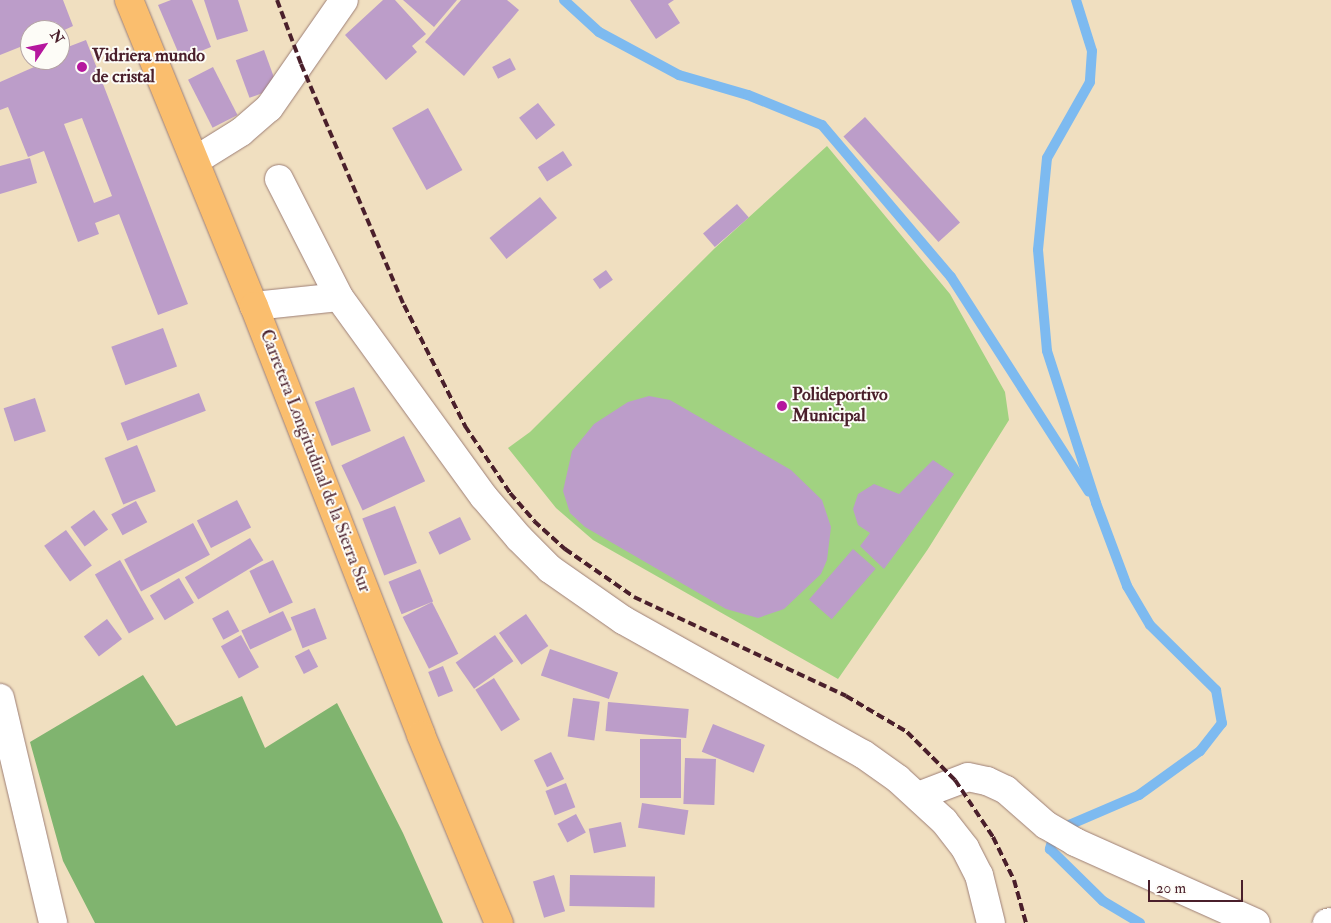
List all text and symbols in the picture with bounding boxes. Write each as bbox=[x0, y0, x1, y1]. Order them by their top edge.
north arrow bbox=[20, 20, 70, 70]
text: N bbox=[46, 27, 68, 47]
place label: Vidriera mundo de cristal bbox=[92, 46, 205, 88]
marker: Vidriera mundo de cristal bbox=[76, 61, 88, 73]
street label: Carretera Longitudinal de la Sierra Sur bbox=[255, 327, 375, 595]
place label: Polideportivo Municipal bbox=[792, 385, 888, 428]
marker: Polideportivo Municipal bbox=[776, 400, 788, 412]
scale bar bbox=[1151, 870, 1246, 902]
text: 20 m bbox=[1156, 879, 1186, 898]

